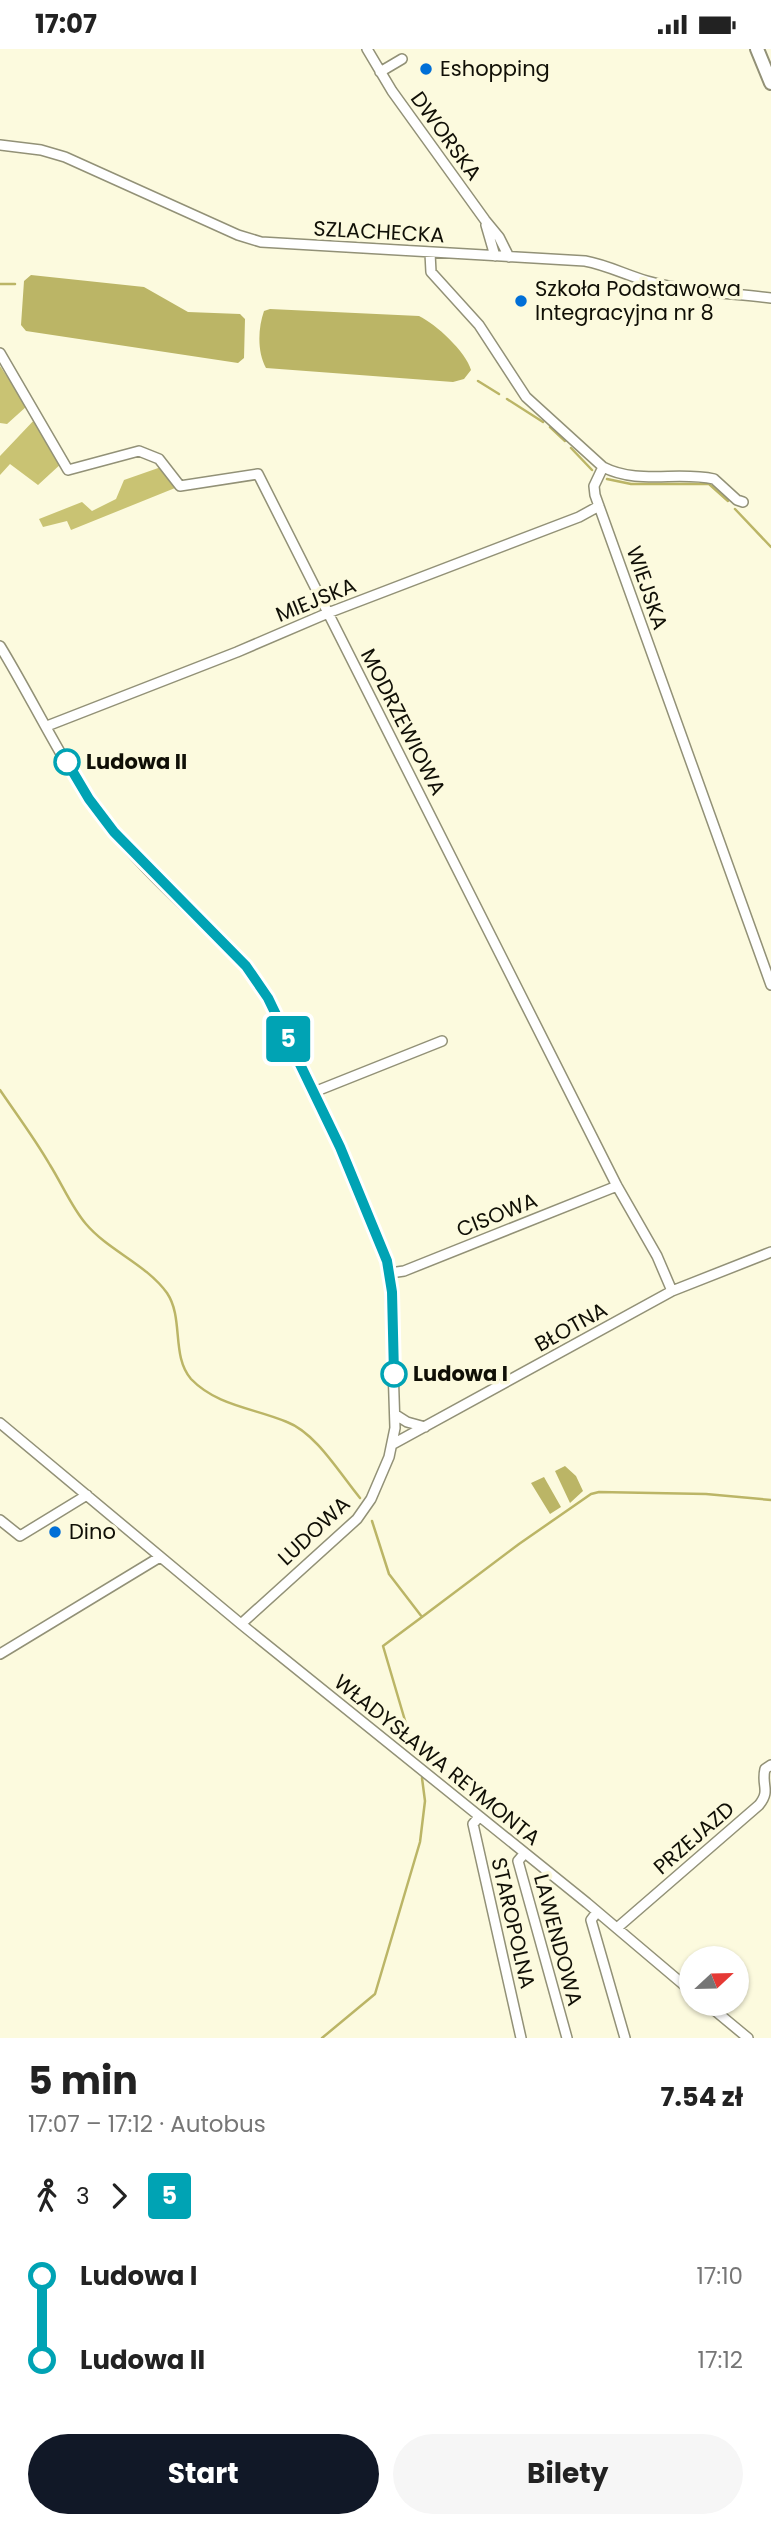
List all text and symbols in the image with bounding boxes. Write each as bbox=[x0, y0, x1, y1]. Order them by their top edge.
text: 17:07 bbox=[35, 6, 97, 42]
place label: Eshopping bbox=[440, 54, 550, 83]
marker: Eshopping bbox=[418, 61, 434, 77]
street label: DWORSKA bbox=[404, 85, 489, 186]
street label: SZLACHECKA bbox=[313, 214, 445, 249]
place label: Szkoła Podstawowa Integracyjna nr 8 bbox=[535, 274, 741, 327]
marker: Szkoła Podstawowa Integracyjna nr 8 bbox=[513, 293, 529, 309]
street label: WIEJSKA bbox=[620, 542, 675, 634]
street label: MIEJSKA bbox=[271, 570, 360, 629]
street label: MODRZEWIOWA bbox=[354, 643, 453, 800]
place label: Ludowa II bbox=[86, 747, 187, 776]
marker: Ludowa II bbox=[54, 749, 80, 775]
line badge: 5 bbox=[265, 1016, 311, 1062]
text: 5 bbox=[280, 1022, 296, 1055]
street label: CISOWA bbox=[452, 1185, 542, 1244]
street label: BŁOTNA bbox=[529, 1295, 612, 1358]
place label: Ludowa I bbox=[413, 1359, 508, 1388]
marker: Ludowa I bbox=[381, 1361, 407, 1387]
street label: LUDOWA bbox=[271, 1490, 356, 1572]
place label: Dino bbox=[69, 1517, 116, 1546]
marker: Dino bbox=[47, 1524, 63, 1540]
street label: WŁADYSŁAWA REYMONTA bbox=[328, 1667, 547, 1852]
street label: PRZEJAZD bbox=[647, 1794, 740, 1881]
street label: STAROPOLNA bbox=[484, 1854, 543, 1991]
street label: LAWENDOWA bbox=[527, 1871, 590, 2009]
north arrow bbox=[679, 1946, 749, 2016]
map controls bbox=[679, 1946, 749, 2016]
text: 5 min bbox=[28, 2054, 138, 2107]
text: 7.54 zł bbox=[661, 2079, 743, 2115]
text: 17:07 – 17:12 · Autobus bbox=[28, 2108, 266, 2140]
icon: walk bbox=[28, 2177, 66, 2215]
icon: forward bbox=[100, 2177, 138, 2215]
text: 5 bbox=[162, 2179, 177, 2212]
text: 3 bbox=[76, 2180, 90, 2212]
text: Ludowa I bbox=[80, 2258, 198, 2294]
text: 17:10 bbox=[696, 2260, 743, 2292]
text: Ludowa II bbox=[80, 2342, 205, 2378]
text: 17:12 bbox=[698, 2344, 743, 2376]
button: Start bbox=[28, 2434, 379, 2514]
button: Bilety bbox=[393, 2434, 743, 2514]

